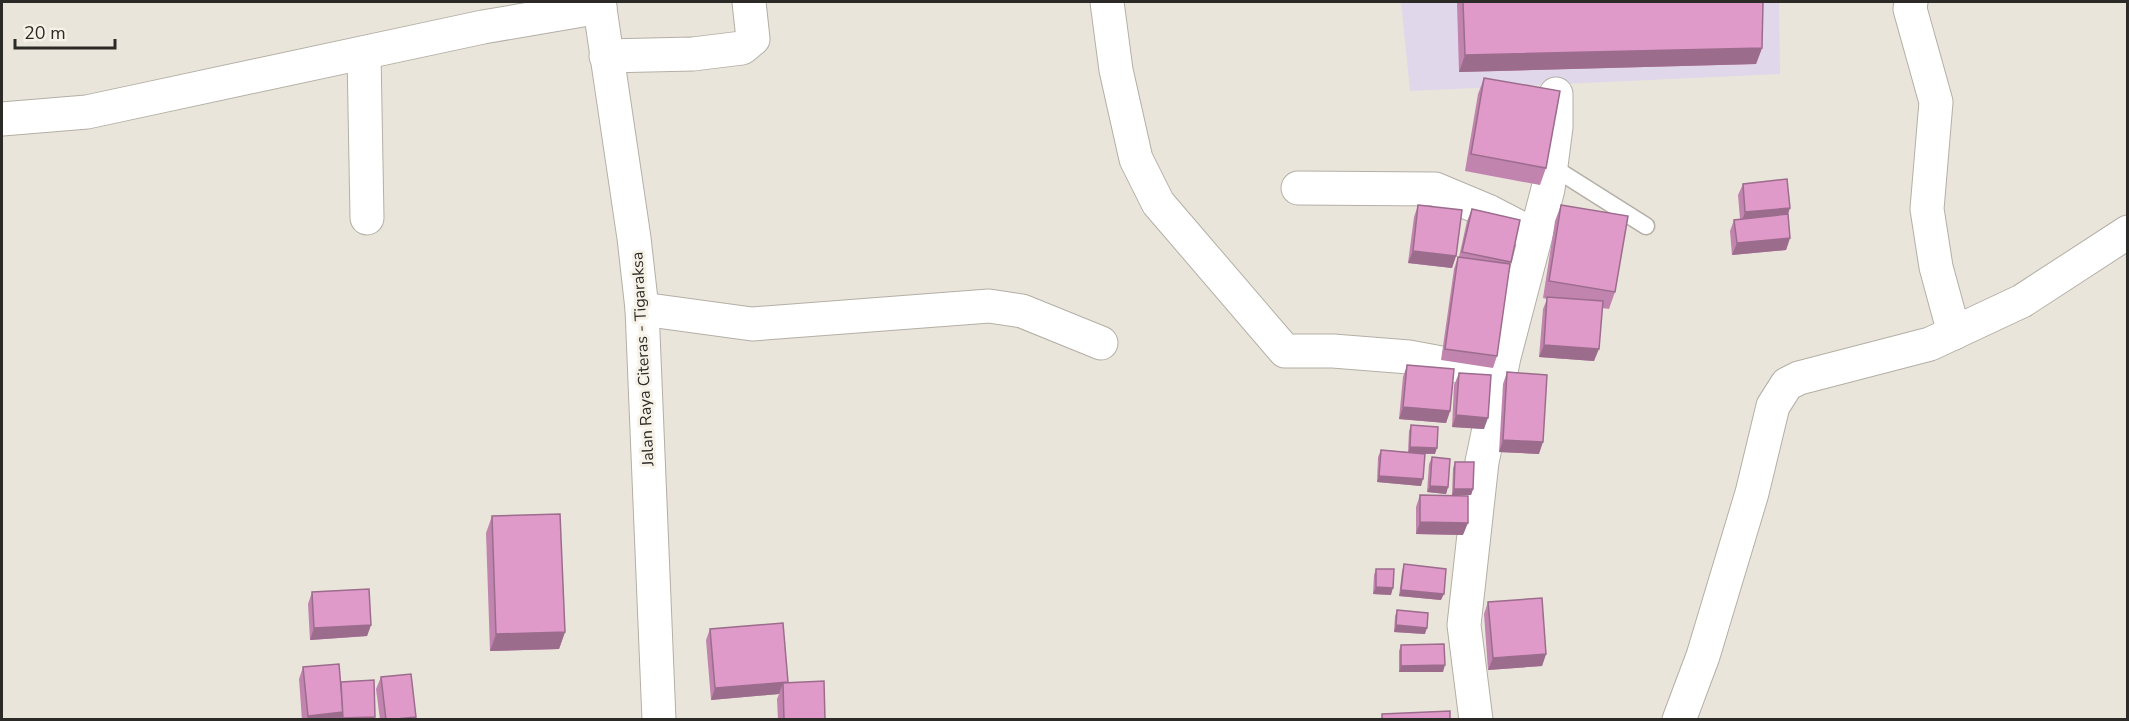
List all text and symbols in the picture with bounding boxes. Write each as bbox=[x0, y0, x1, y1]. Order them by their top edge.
scale bar bbox=[15, 12, 116, 50]
text: 20 m bbox=[24, 21, 66, 45]
street label: Jalan Raya Citeras - Tigaraksa bbox=[626, 251, 660, 468]

